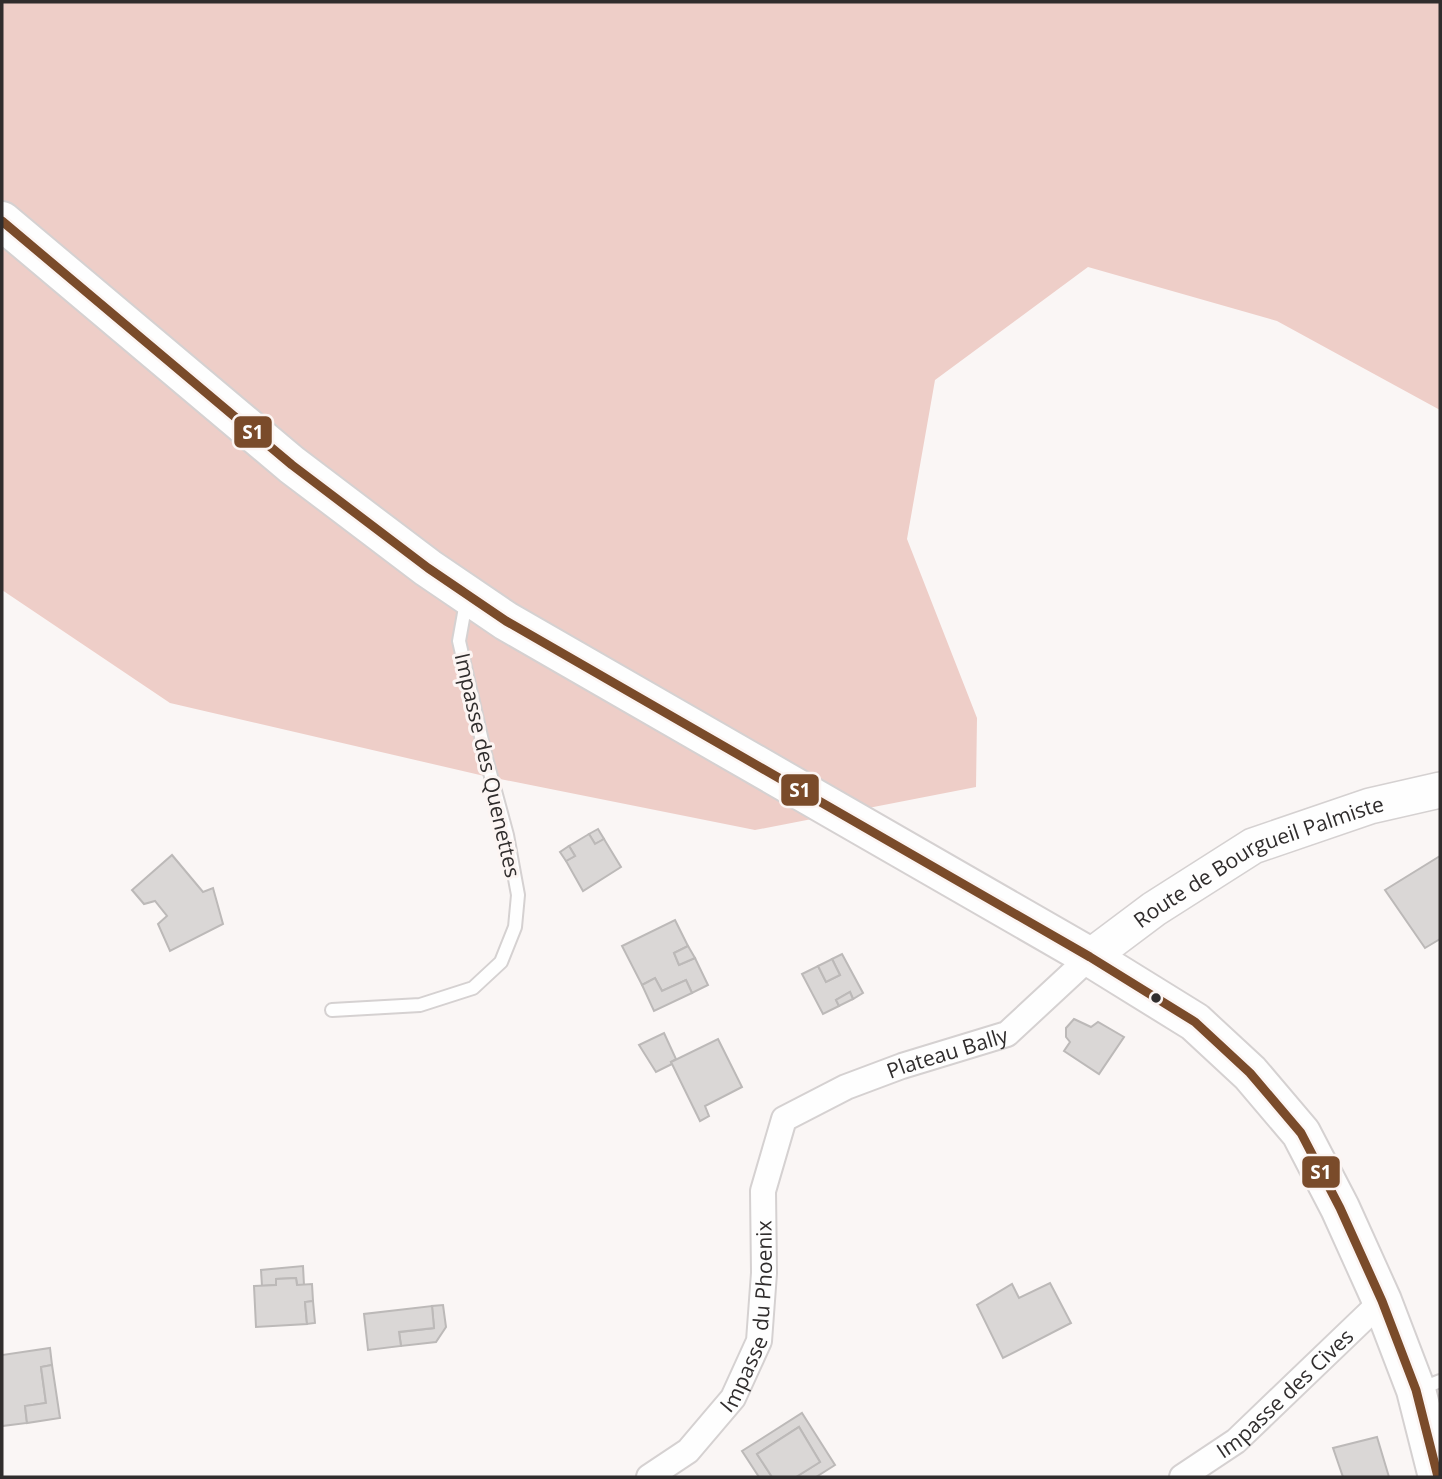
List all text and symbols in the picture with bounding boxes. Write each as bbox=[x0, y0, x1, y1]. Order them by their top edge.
line badge: S1 bbox=[233, 415, 273, 449]
text: S1 bbox=[242, 419, 264, 445]
street label: Impasse des Quenettes bbox=[449, 650, 527, 880]
line badge: S1 bbox=[780, 773, 820, 807]
text: S1 bbox=[789, 777, 811, 803]
street label: Route de Bourgueil Palmiste bbox=[1128, 789, 1386, 934]
unlabelled marker bbox=[1149, 991, 1163, 1005]
street label: Plateau Bally bbox=[883, 1020, 1012, 1085]
line badge: S1 bbox=[1301, 1155, 1341, 1189]
text: S1 bbox=[1310, 1159, 1332, 1185]
street label: Impasse du Phoenix bbox=[713, 1220, 778, 1418]
street label: Impasse des Cives bbox=[1211, 1322, 1359, 1464]

